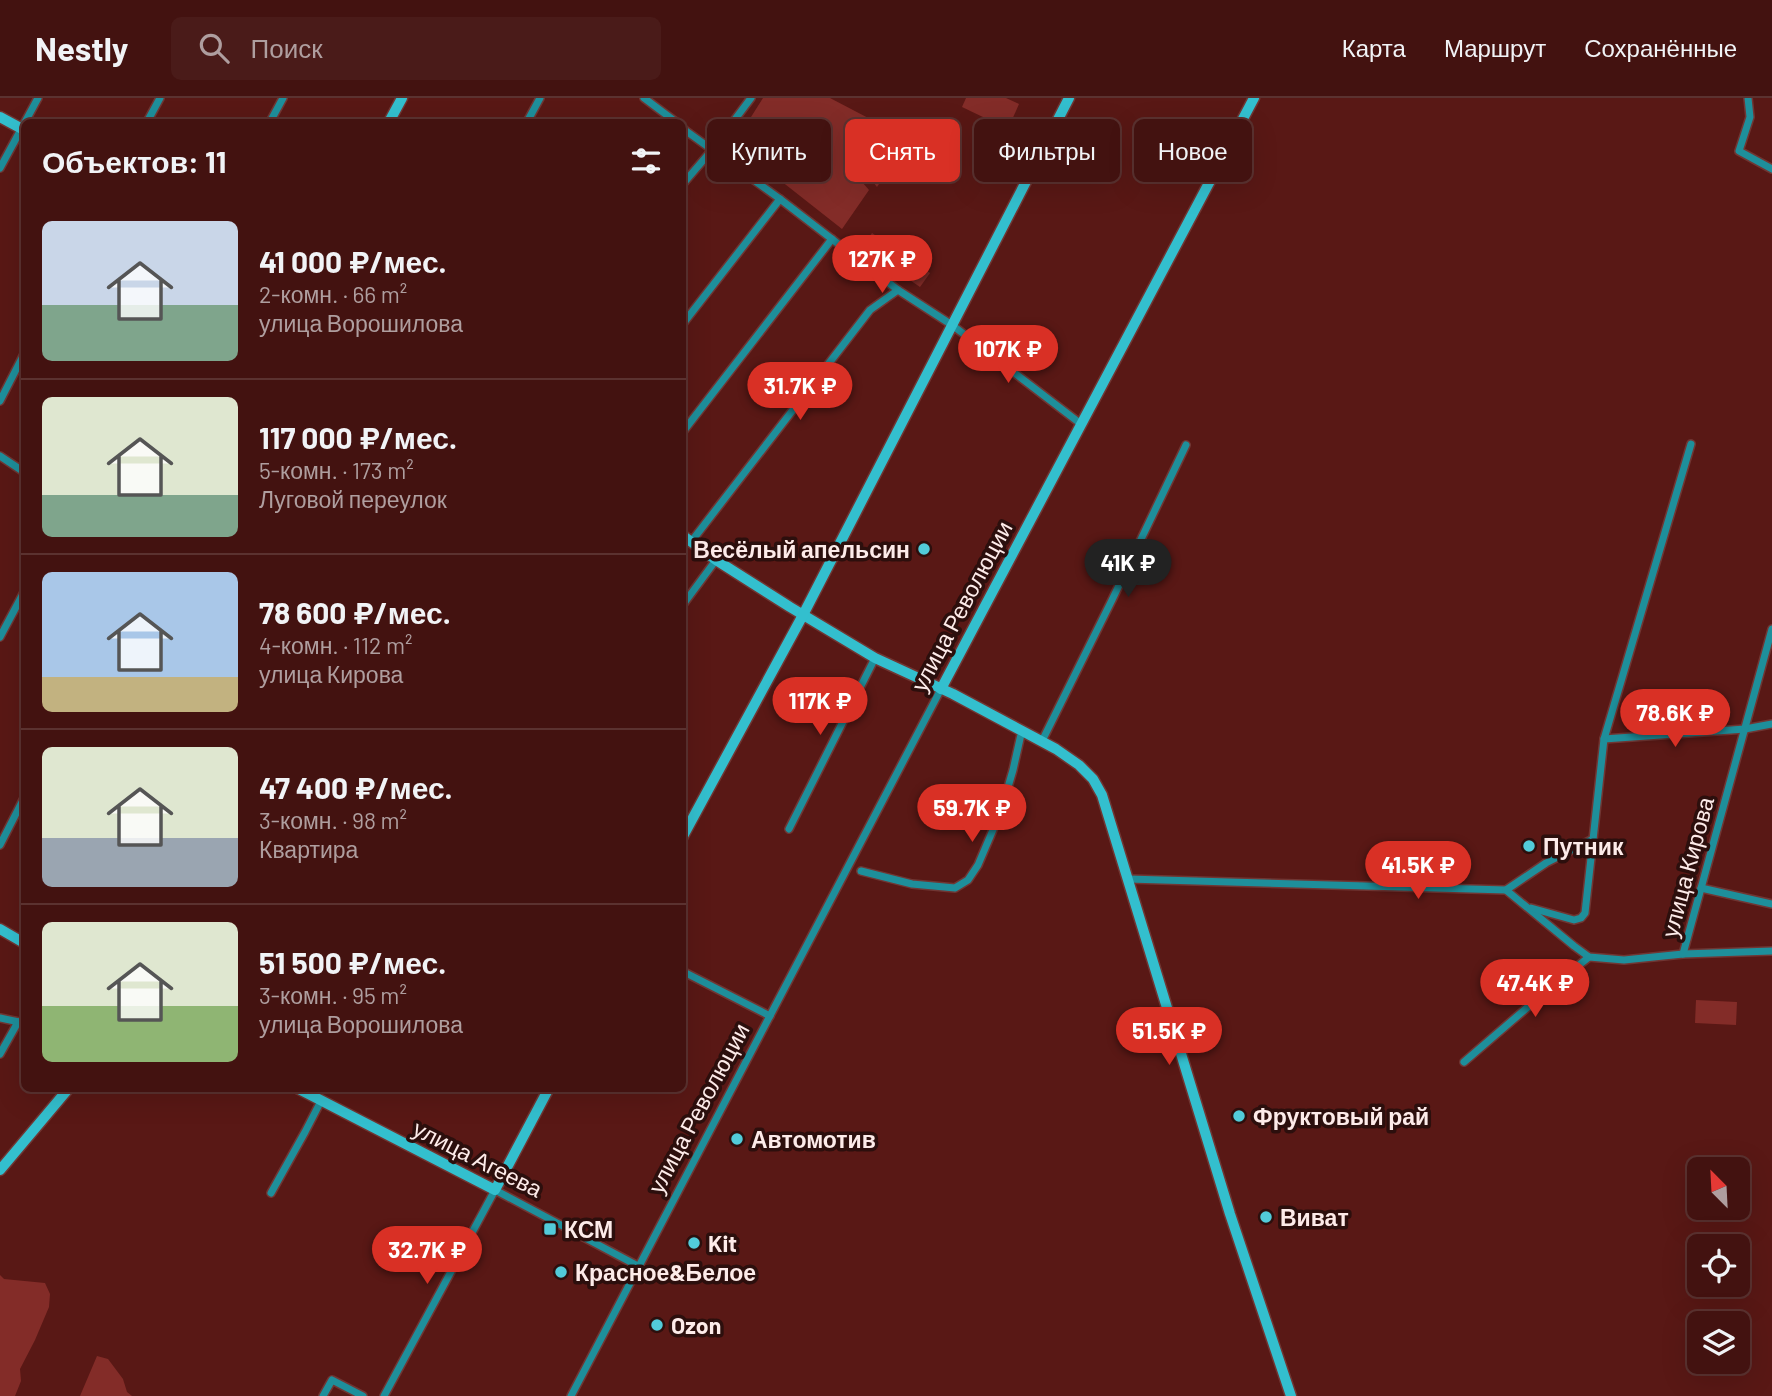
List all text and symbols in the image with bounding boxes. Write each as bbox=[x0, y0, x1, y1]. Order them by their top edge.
search box bbox=[171, 17, 661, 80]
text: Nestly bbox=[35, 28, 129, 68]
icon: search bbox=[195, 29, 233, 67]
text: Поиск bbox=[251, 32, 323, 63]
text: Карта bbox=[1342, 33, 1406, 62]
text: Маршрут bbox=[1444, 33, 1546, 62]
text: Сохранённые bbox=[1584, 33, 1737, 62]
chip: Купить bbox=[707, 119, 831, 182]
chip: Снять bbox=[845, 119, 960, 182]
chip: Фильтры bbox=[974, 119, 1120, 182]
chip: Новое bbox=[1134, 119, 1252, 182]
icon: filters bbox=[627, 142, 665, 180]
text: Объектов: 11 bbox=[42, 143, 226, 179]
pin: 127K ₽ bbox=[825, 236, 939, 295]
text: 41 000 ₽/мес. bbox=[259, 243, 447, 279]
text: 127K ₽ bbox=[848, 244, 916, 272]
icon: home bbox=[98, 249, 182, 333]
text: 2-комн. · 66 m² bbox=[259, 280, 407, 308]
text: улица Ворошилова bbox=[259, 309, 463, 337]
pin: 107K ₽ bbox=[951, 326, 1065, 385]
text: 107K ₽ bbox=[974, 334, 1042, 362]
pin: 31.7K ₽ bbox=[735, 362, 865, 422]
text: 31.7K ₽ bbox=[763, 371, 837, 399]
text: 117 000 ₽/мес. bbox=[259, 419, 457, 455]
icon: home bbox=[98, 425, 182, 509]
text: 5-комн. · 173 m² bbox=[259, 456, 414, 484]
text: Луговой переулок bbox=[259, 485, 447, 513]
street label: улица Революции bbox=[904, 516, 1018, 696]
place label: Весёлый апельсин bbox=[693, 535, 910, 563]
pin: 41K ₽ bbox=[1079, 540, 1177, 599]
marker: Весёлый апельсин bbox=[916, 541, 932, 557]
text: 41K ₽ bbox=[1101, 548, 1155, 576]
text: 78 600 ₽/мес. bbox=[259, 594, 451, 630]
icon: home bbox=[98, 600, 182, 684]
text: 4-комн. · 112 m² bbox=[259, 631, 412, 659]
text: улица Кирова bbox=[259, 660, 403, 688]
pin: 117K ₽ bbox=[763, 678, 877, 737]
text: 117K ₽ bbox=[789, 686, 851, 714]
pin: 78.6K ₽ bbox=[1610, 690, 1740, 749]
text: 78.6K ₽ bbox=[1636, 698, 1714, 726]
text: 47 400 ₽/мес. bbox=[259, 769, 453, 805]
icon: home bbox=[98, 775, 182, 859]
pin: 59.7K ₽ bbox=[907, 784, 1037, 844]
text: 59.7K ₽ bbox=[933, 793, 1011, 821]
street label: улица Кирова bbox=[1655, 793, 1719, 940]
text: 3-комн. · 98 m² bbox=[259, 806, 407, 834]
place label: Путник bbox=[1543, 832, 1624, 860]
text: Квартира bbox=[259, 835, 358, 863]
marker: Путник bbox=[1521, 838, 1537, 854]
pin: 41.5K ₽ bbox=[1353, 842, 1483, 901]
text: 41.5K ₽ bbox=[1381, 850, 1455, 878]
text: 51 500 ₽/мес. bbox=[259, 944, 446, 980]
icon: home bbox=[98, 950, 182, 1034]
pin: 47.4K ₽ bbox=[1470, 960, 1600, 1019]
text: 47.4K ₽ bbox=[1496, 968, 1574, 996]
text: 3-комн. · 95 m² bbox=[259, 981, 407, 1009]
pin: 51.5K ₽ bbox=[1104, 1007, 1234, 1067]
text: улица Ворошилова bbox=[259, 1010, 463, 1038]
text: 51.5K ₽ bbox=[1132, 1016, 1206, 1044]
street label: улица Революции bbox=[641, 1018, 755, 1198]
place label: Фруктовый рай bbox=[1253, 1102, 1429, 1130]
marker: Фруктовый рай bbox=[1231, 1108, 1247, 1124]
street label: улица Агеева bbox=[409, 1113, 548, 1203]
place label: Автомотив bbox=[751, 1125, 876, 1153]
marker: Автомотив bbox=[729, 1131, 745, 1147]
north arrow bbox=[1687, 1157, 1750, 1220]
map controls bbox=[1687, 1157, 1750, 1374]
place label: Виват bbox=[1280, 1203, 1349, 1231]
marker: Виват bbox=[1258, 1209, 1274, 1225]
place label: КСМ bbox=[564, 1215, 613, 1243]
marker: КСМ bbox=[542, 1221, 558, 1237]
pin: 32.7K ₽ bbox=[362, 1226, 492, 1286]
place label: Kit bbox=[708, 1229, 737, 1257]
button: locate bbox=[1687, 1234, 1750, 1297]
text: 32.7K ₽ bbox=[388, 1235, 466, 1263]
marker: Kit bbox=[686, 1235, 702, 1251]
place label: Красное&Белое bbox=[575, 1258, 756, 1286]
marker: Красное&Белое bbox=[553, 1264, 569, 1280]
place label: Ozon bbox=[671, 1311, 721, 1339]
button: layers bbox=[1687, 1311, 1750, 1374]
marker: Ozon bbox=[649, 1317, 665, 1333]

